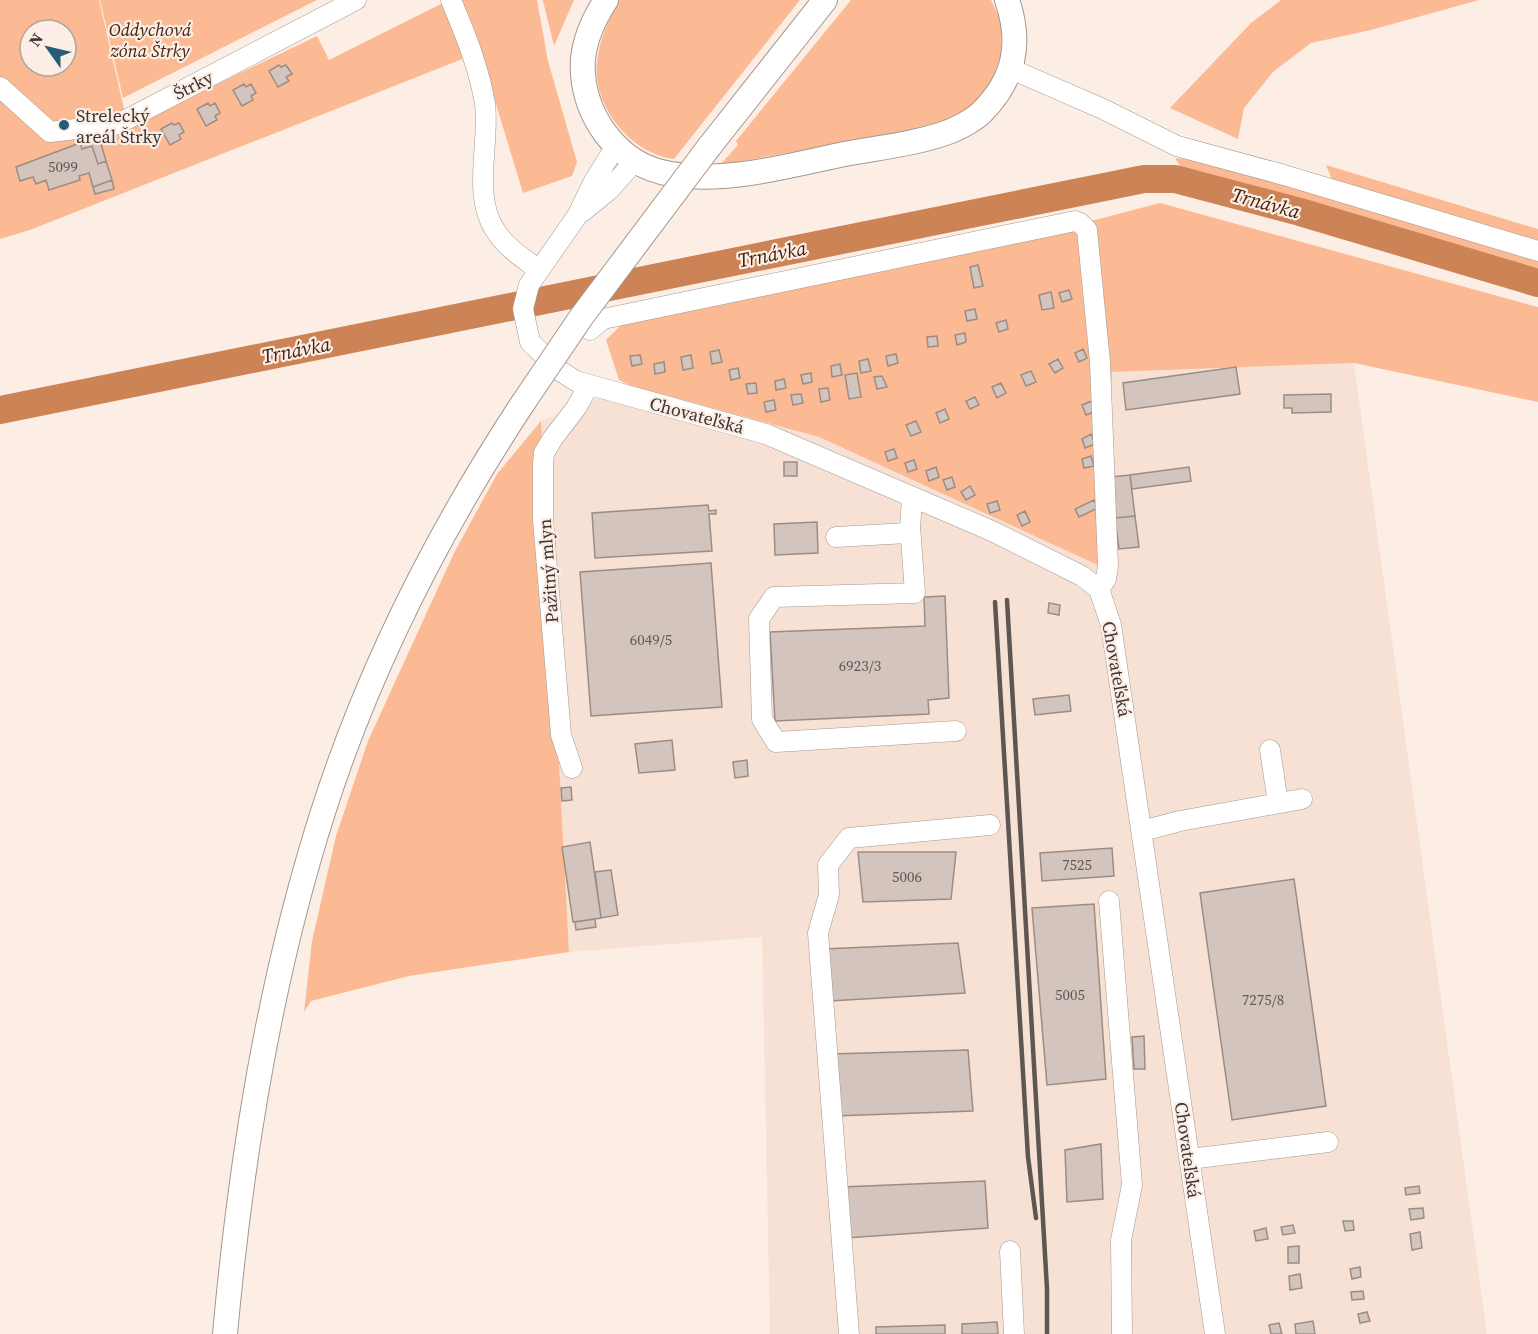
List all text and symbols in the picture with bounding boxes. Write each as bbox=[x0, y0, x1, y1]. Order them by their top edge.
park label: Oddychová zóna Štrky bbox=[109, 17, 192, 63]
north arrow bbox=[18, 18, 78, 78]
text: N bbox=[23, 28, 48, 51]
street label: Štrky bbox=[169, 64, 218, 106]
place label: Strelecký areál Štrky bbox=[76, 103, 162, 149]
marker: Strelecký areál Štrky bbox=[57, 118, 71, 132]
house number: 5099 bbox=[48, 156, 78, 177]
water label: Trnávka bbox=[1229, 180, 1304, 226]
water label: Trnávka bbox=[735, 234, 809, 274]
water label: Trnávka bbox=[259, 330, 333, 370]
street label: Chovateľská bbox=[647, 390, 748, 440]
street label: Pažitný mlyn bbox=[532, 518, 564, 624]
street label: Chovateľská bbox=[1096, 619, 1138, 720]
house number: 6049/5 bbox=[630, 629, 672, 650]
house number: 6923/3 bbox=[839, 655, 881, 676]
house number: 7525 bbox=[1062, 854, 1092, 875]
house number: 5006 bbox=[892, 866, 922, 887]
house number: 5005 bbox=[1055, 984, 1085, 1005]
house number: 7275/8 bbox=[1242, 989, 1284, 1010]
street label: Chovateľská bbox=[1169, 1100, 1207, 1201]

